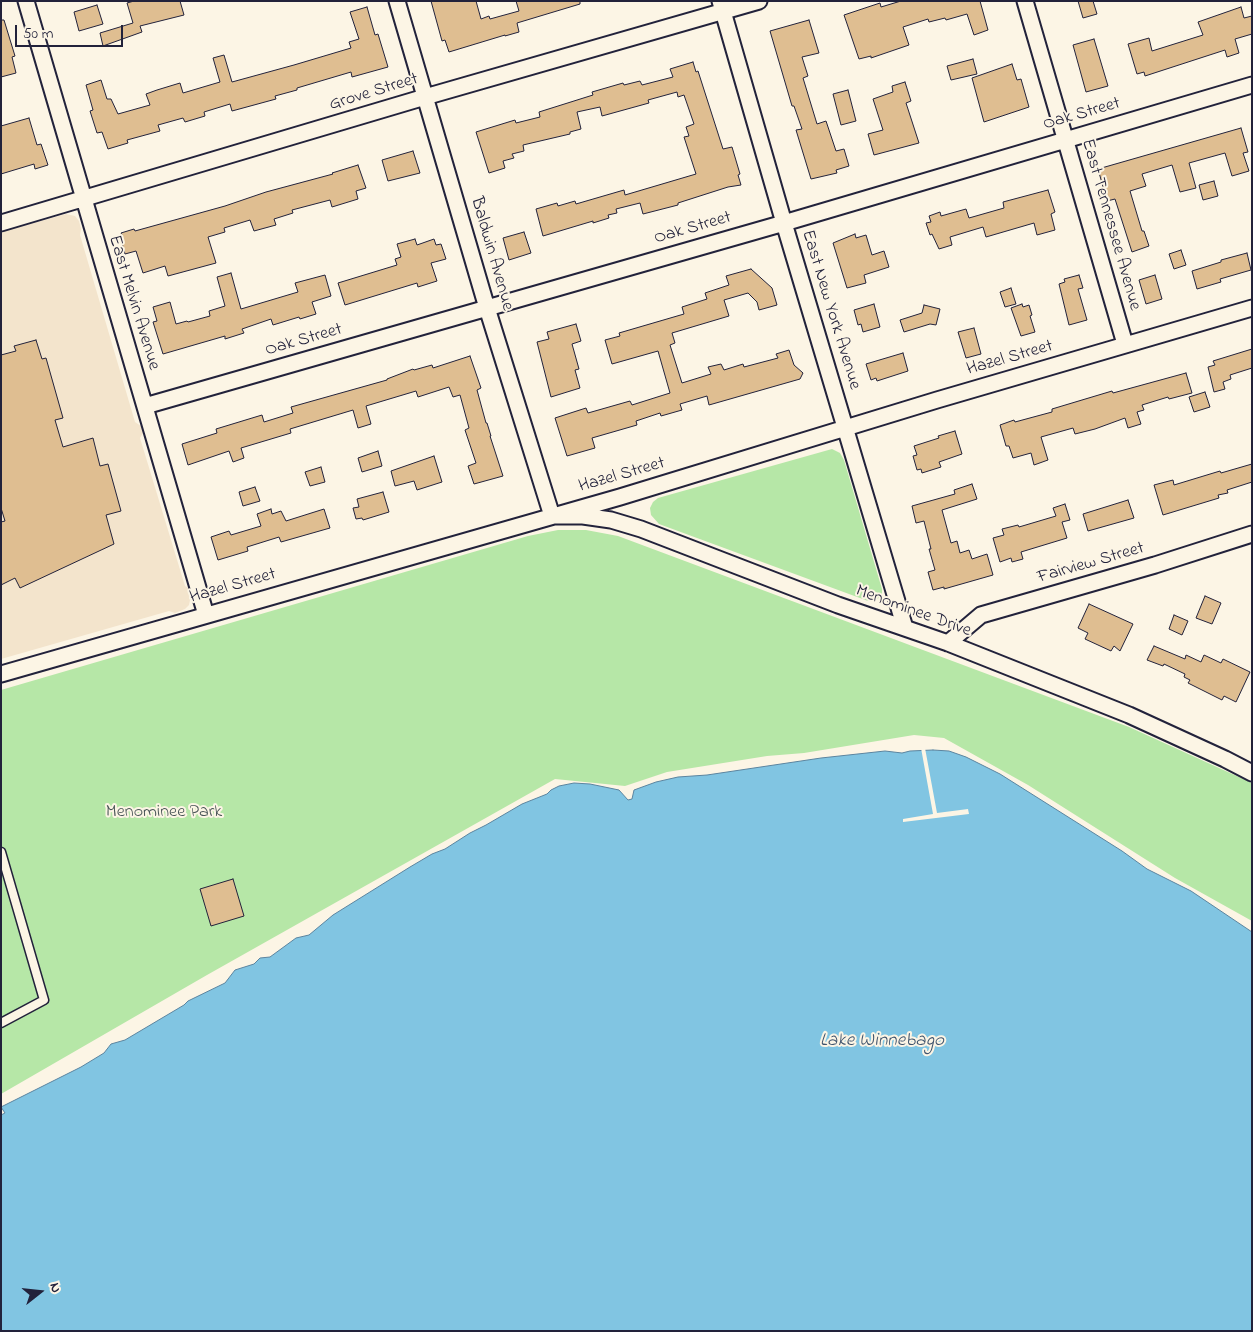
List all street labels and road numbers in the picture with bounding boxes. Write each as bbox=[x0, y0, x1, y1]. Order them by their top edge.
street label: Grove Street bbox=[327, 69, 421, 117]
street label: Oak Street bbox=[1041, 94, 1123, 136]
street label: East Tennessee Avenue bbox=[1075, 137, 1145, 313]
street label: Baldwin Avenue bbox=[464, 195, 518, 313]
street label: Oak Street bbox=[652, 208, 734, 250]
street label: East New York Avenue bbox=[795, 228, 865, 392]
street label: East Melvin Avenue bbox=[102, 233, 164, 373]
street label: Oak Street bbox=[263, 320, 345, 362]
street label: Hazel Street bbox=[964, 336, 1056, 382]
street label: Hazel Street bbox=[576, 453, 668, 499]
street label: Fairview Street bbox=[1035, 538, 1147, 590]
street label: Hazel Street bbox=[187, 564, 279, 610]
street label: Menominee Drive bbox=[852, 581, 974, 643]

